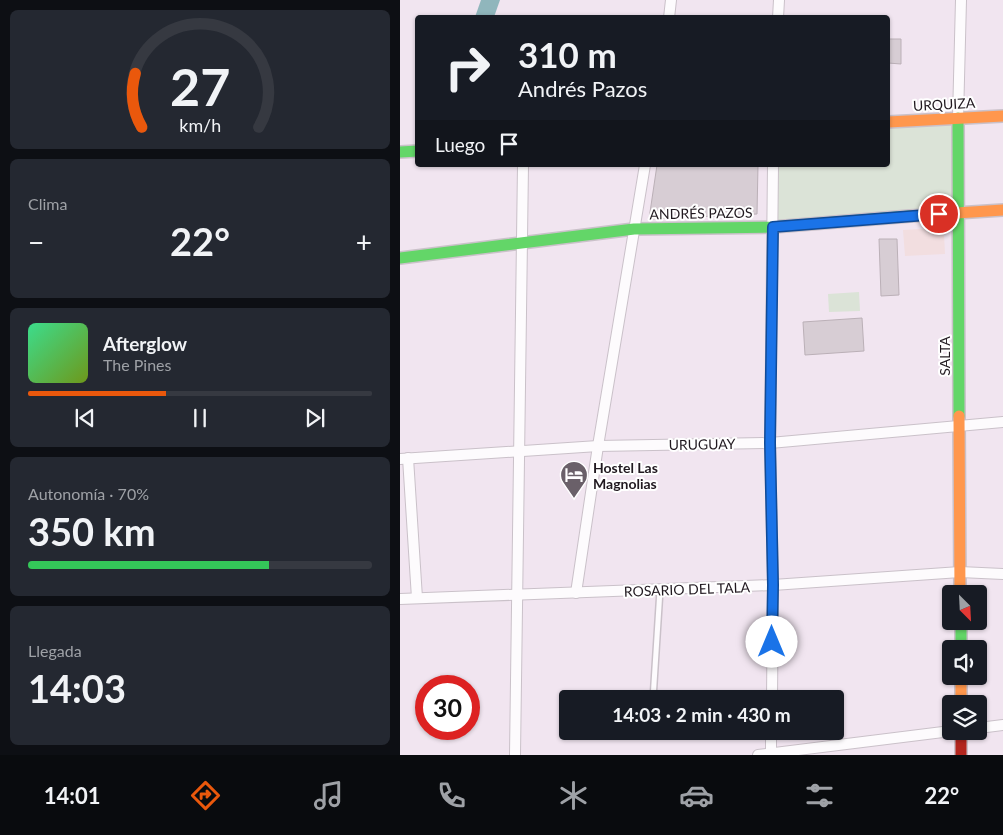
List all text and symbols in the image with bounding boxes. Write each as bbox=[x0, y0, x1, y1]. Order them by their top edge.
text: 310 m bbox=[518, 33, 617, 75]
icon: right bbox=[435, 35, 500, 100]
text: 27 bbox=[170, 55, 230, 117]
text: Andrés Pazos bbox=[518, 75, 647, 102]
street label: URQUIZA bbox=[912, 94, 976, 114]
text: km/h bbox=[179, 114, 221, 136]
icon: arrive bbox=[495, 130, 523, 158]
text: Luego bbox=[435, 133, 485, 156]
pin bbox=[918, 193, 960, 235]
text: Clima bbox=[28, 194, 67, 213]
icon: arrive bbox=[925, 200, 953, 228]
street label: ANDRÉS PAZOS bbox=[649, 204, 753, 222]
text: 22° bbox=[170, 218, 230, 264]
text: − bbox=[28, 225, 44, 259]
text: + bbox=[356, 225, 372, 259]
text: Afterglow bbox=[103, 332, 187, 355]
street label: SALTA bbox=[936, 336, 953, 376]
text: The Pines bbox=[103, 355, 172, 374]
icon: previous bbox=[71, 404, 99, 432]
icon: pause bbox=[186, 404, 214, 432]
icon: next bbox=[301, 404, 329, 432]
street label: URUGUAY bbox=[668, 435, 736, 453]
place label: Hostel Las Magnolias bbox=[593, 459, 658, 492]
hotel icon: Hostel Las Magnolias bbox=[559, 460, 589, 499]
text: Autonomía · 70% bbox=[28, 484, 149, 503]
text: 350 km bbox=[28, 508, 156, 554]
street label: ROSARIO DEL TALA bbox=[624, 578, 751, 600]
north arrow bbox=[942, 585, 988, 630]
map controls bbox=[942, 585, 987, 740]
position arrow bbox=[745, 615, 797, 667]
button: sound bbox=[942, 640, 987, 685]
text: Llegada bbox=[28, 641, 82, 660]
text: 14:03 bbox=[28, 665, 126, 711]
speed limit sign: 30 bbox=[415, 675, 480, 740]
button: layers bbox=[942, 695, 987, 740]
text: 14:03 · 2 min · 430 m bbox=[612, 703, 791, 726]
icon: directions bbox=[188, 778, 223, 813]
icon: music bbox=[311, 778, 346, 813]
icon: phone bbox=[434, 778, 469, 813]
icon: climate bbox=[556, 778, 591, 813]
icon: car bbox=[679, 778, 714, 813]
icon: filters bbox=[802, 778, 837, 813]
text: 14:01 bbox=[44, 782, 101, 809]
text: 22° bbox=[924, 782, 959, 809]

